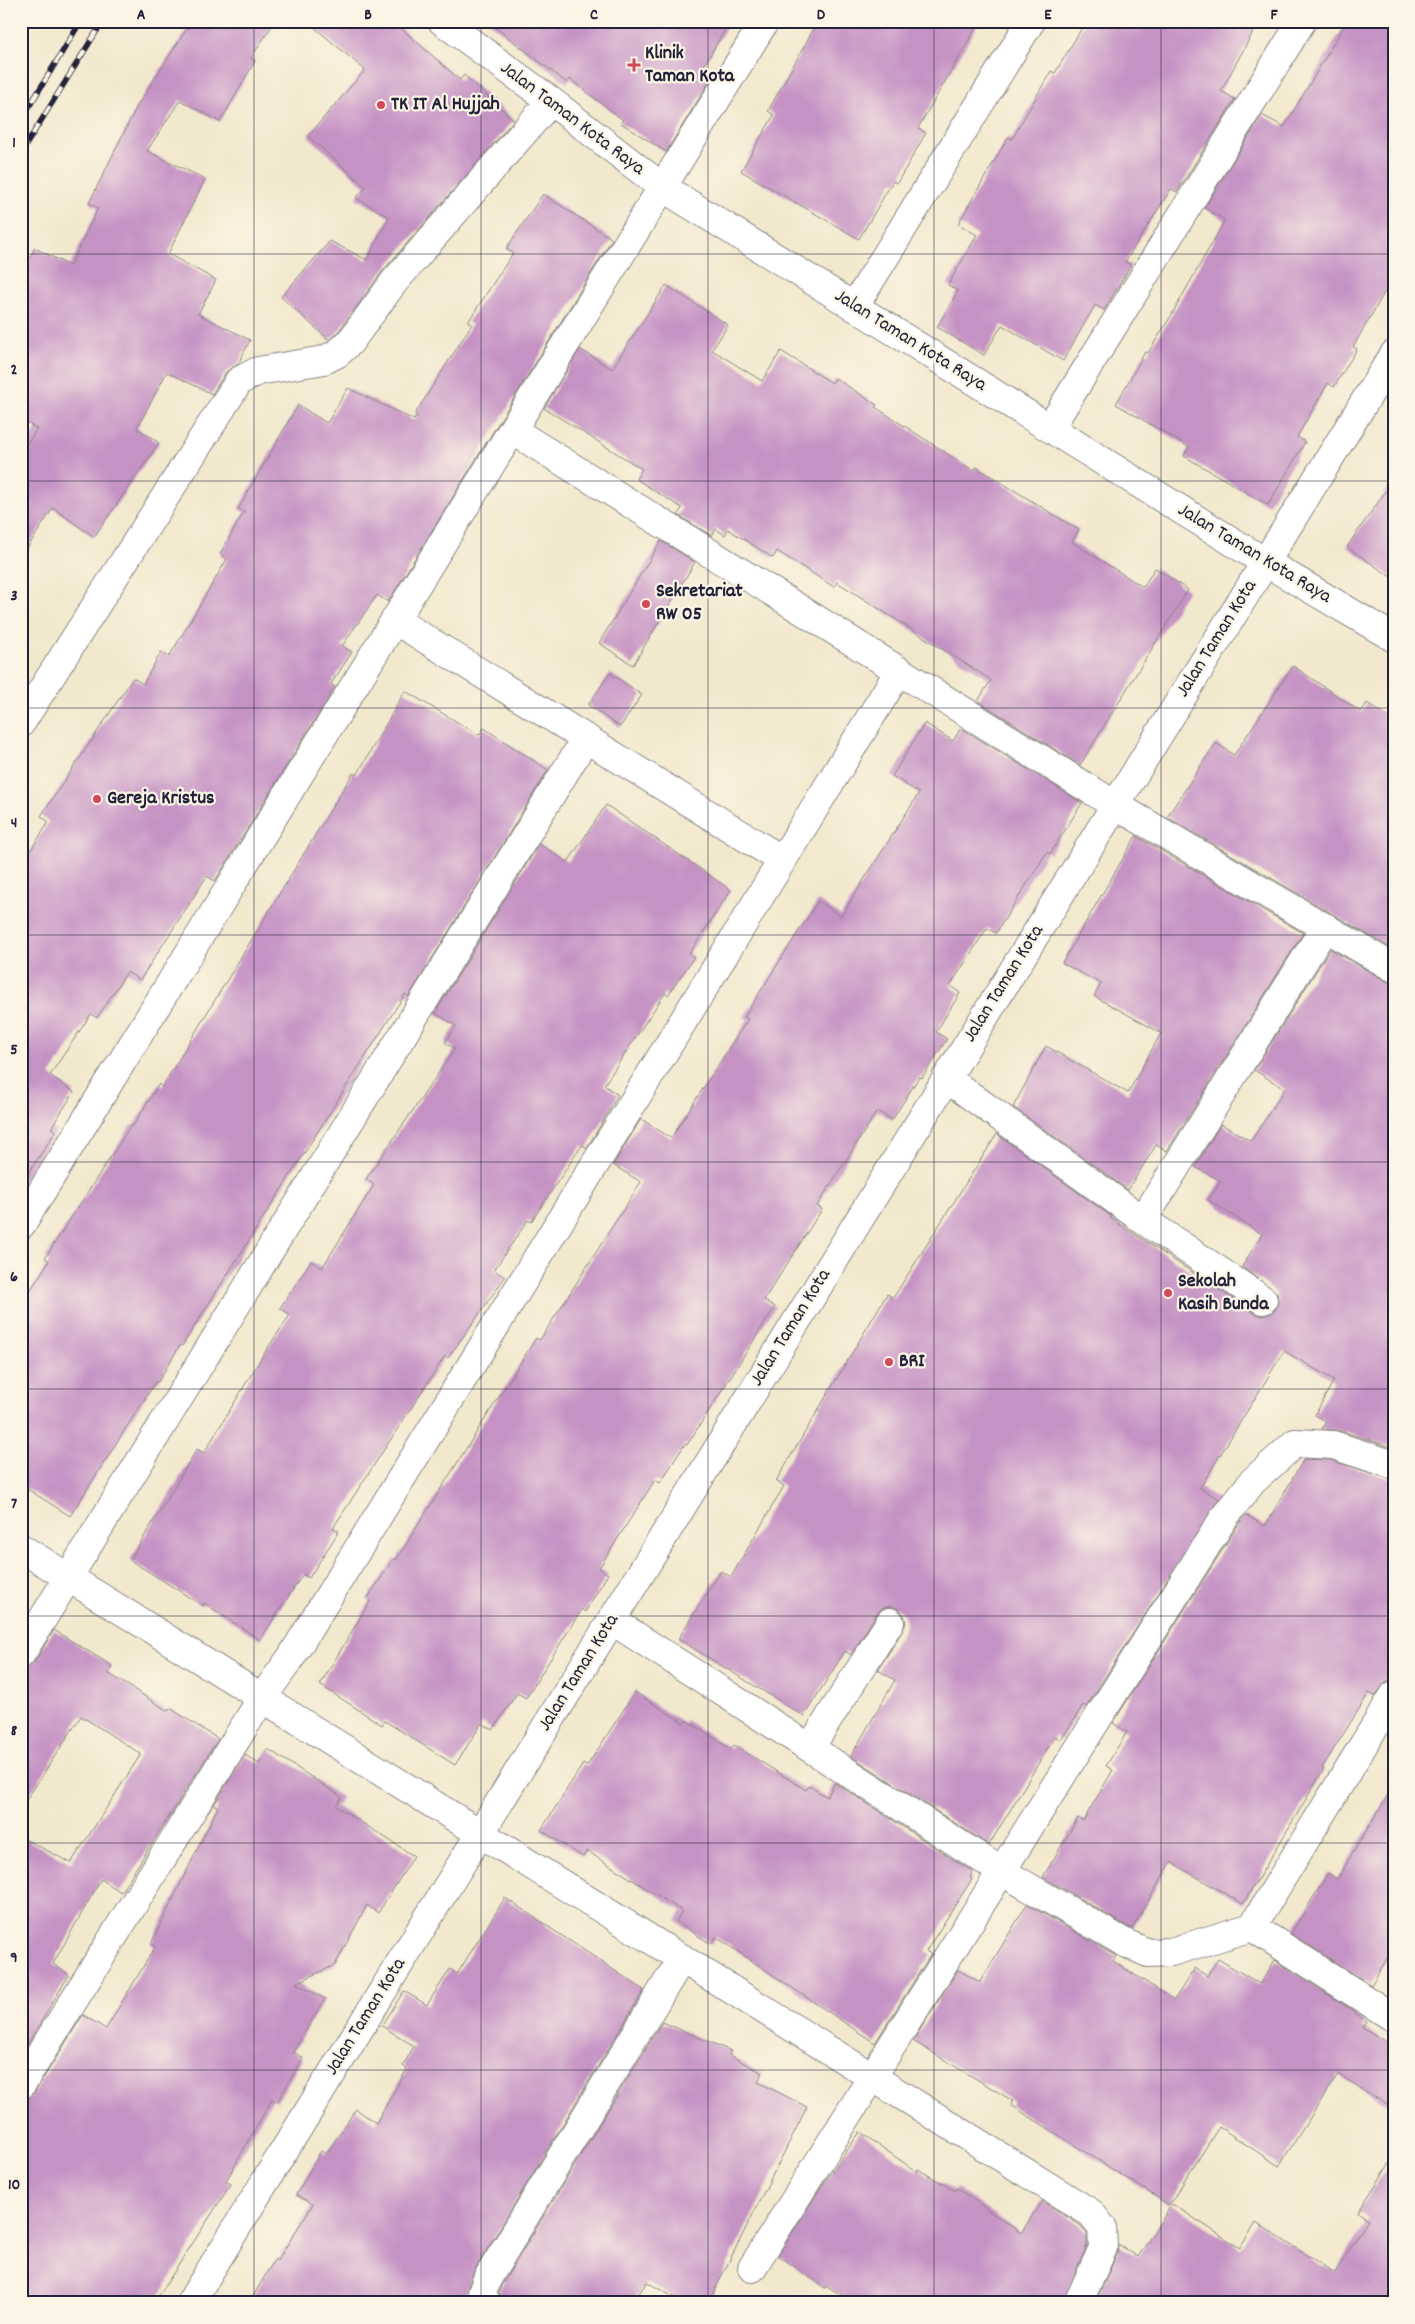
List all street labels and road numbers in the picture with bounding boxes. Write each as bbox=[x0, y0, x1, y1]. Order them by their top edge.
street label: Jalan Taman Kota Raya bbox=[494, 55, 651, 183]
street label: Jalan Taman Kota Raya bbox=[828, 283, 992, 400]
street label: Jalan Taman Kota Raya bbox=[1172, 497, 1337, 611]
street label: Jalan Taman Kota bbox=[1170, 574, 1265, 703]
street label: Jalan Taman Kota bbox=[957, 919, 1052, 1048]
street label: Jalan Taman Kota bbox=[744, 1263, 839, 1392]
street label: Jalan Taman Kota bbox=[532, 1608, 627, 1737]
street label: Jalan Taman Kota bbox=[319, 1952, 414, 2081]

